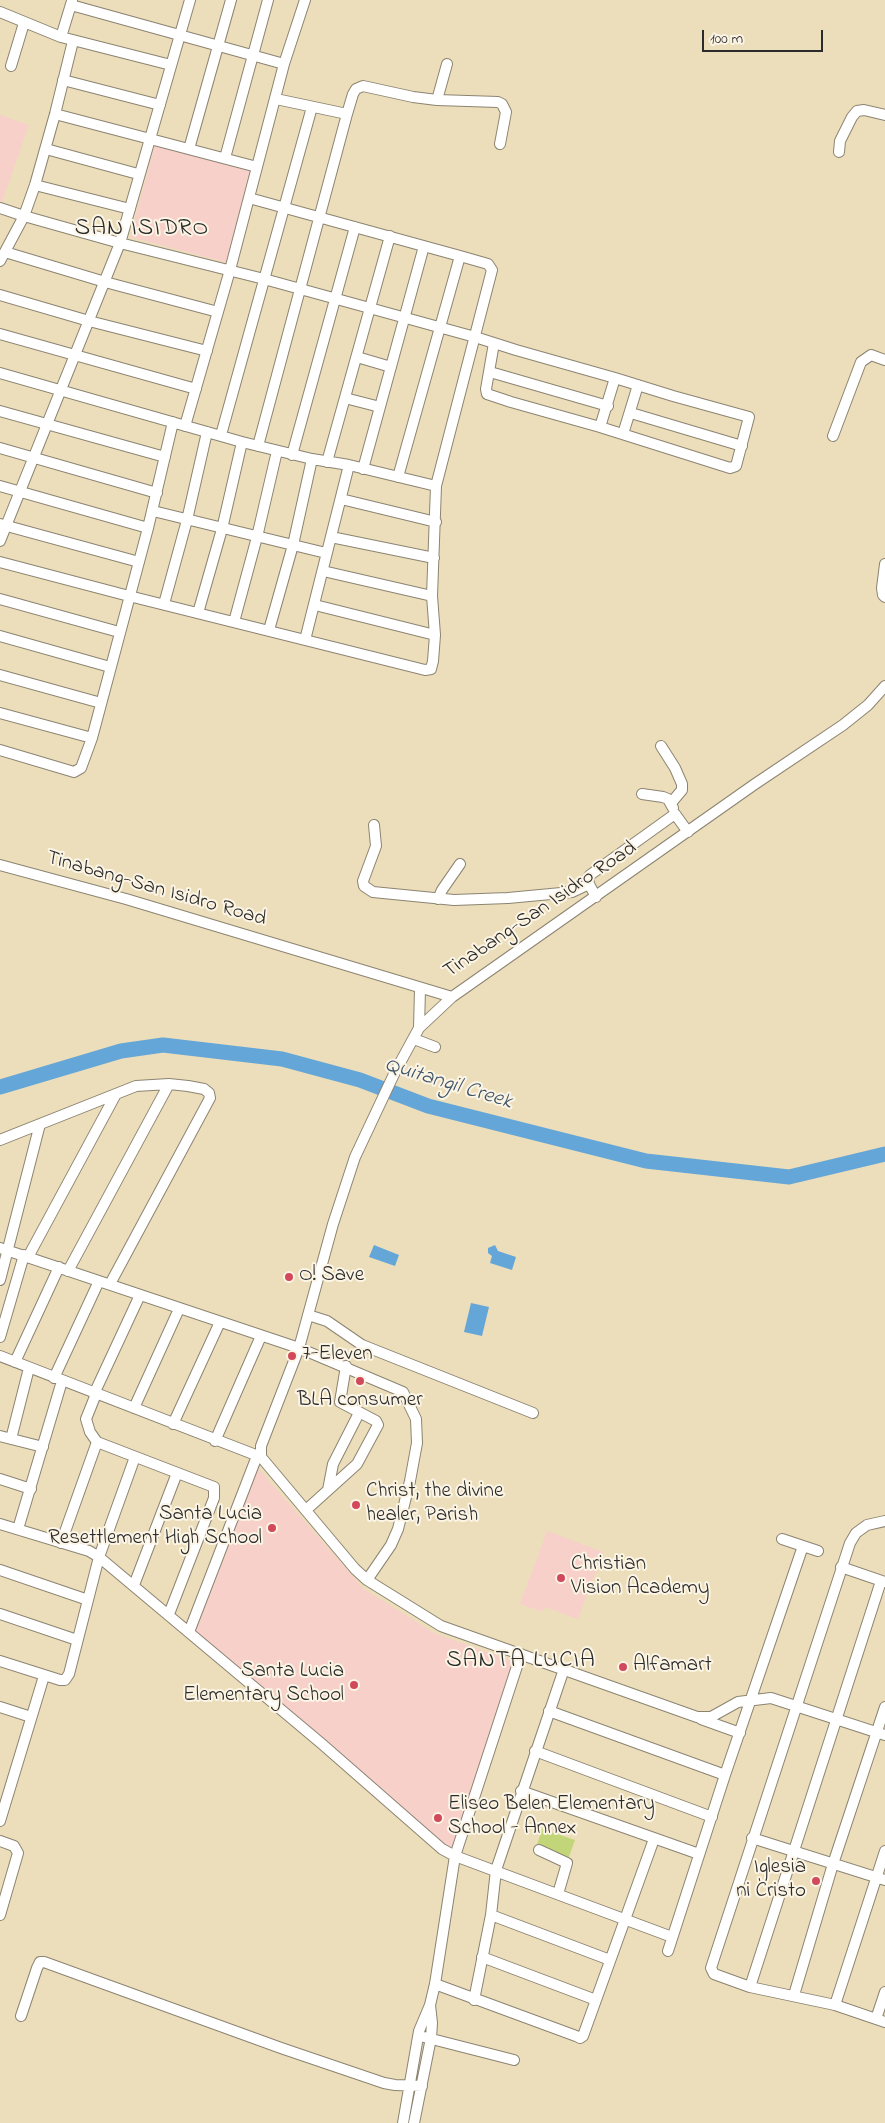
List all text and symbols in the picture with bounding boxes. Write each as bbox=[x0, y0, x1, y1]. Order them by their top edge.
scale bar bbox=[705, 20, 826, 52]
text: 100 m bbox=[710, 28, 743, 50]
district label: SAN ISIDRO bbox=[73, 216, 211, 244]
street label: Tinabang-San Isidro Road bbox=[440, 837, 642, 985]
street label: Tinabang-San Isidro Road bbox=[43, 847, 269, 933]
water label: Quitangil Creek bbox=[381, 1053, 515, 1117]
place label: O! Save bbox=[299, 1264, 364, 1290]
marker: O! Save bbox=[283, 1271, 295, 1283]
place label: 7-Eleven bbox=[302, 1343, 373, 1369]
marker: 7-Eleven bbox=[286, 1350, 298, 1362]
marker: BLA consumer bbox=[354, 1375, 366, 1387]
place label: BLA consumer bbox=[297, 1389, 423, 1415]
place label: Christ, the divine healer, Parish bbox=[366, 1480, 503, 1530]
marker: Christ, the divine healer, Parish bbox=[350, 1499, 362, 1511]
place label: Santa Lucia Resettlement High School bbox=[48, 1503, 262, 1553]
marker: Santa Lucia Resettlement High School bbox=[266, 1522, 278, 1534]
place label: Christian Vision Academy bbox=[571, 1553, 709, 1603]
marker: Christian Vision Academy bbox=[555, 1572, 567, 1584]
district label: SANTA LUCIA bbox=[445, 1648, 597, 1676]
place label: Alfamart bbox=[633, 1654, 712, 1680]
place label: Santa Lucia Elementary School bbox=[183, 1660, 344, 1710]
marker: Alfamart bbox=[617, 1661, 629, 1673]
marker: Santa Lucia Elementary School bbox=[348, 1679, 360, 1691]
place label: Eliseo Belen Elementary School - Annex bbox=[448, 1793, 655, 1843]
marker: Eliseo Belen Elementary School - Annex bbox=[432, 1812, 444, 1824]
place label: Iglesia ni Cristo bbox=[736, 1856, 806, 1906]
marker: Iglesia ni Cristo bbox=[810, 1875, 822, 1887]

